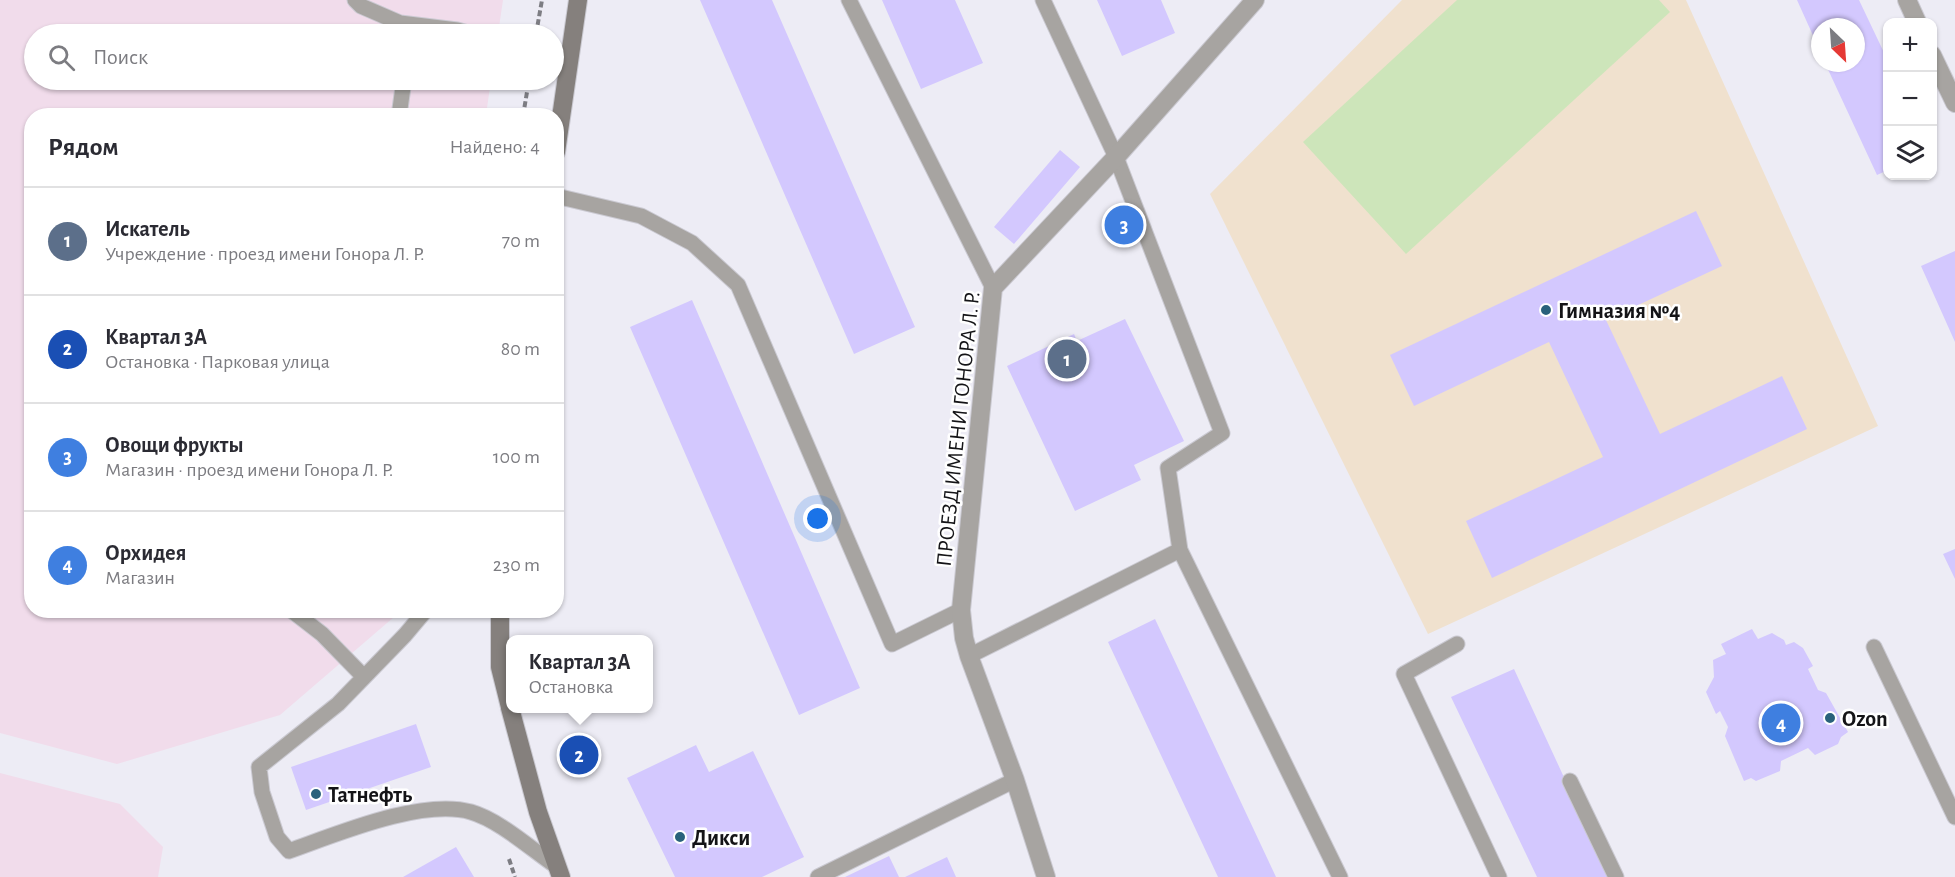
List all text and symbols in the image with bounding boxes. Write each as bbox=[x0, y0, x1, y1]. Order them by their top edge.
north arrow bbox=[1811, 18, 1865, 72]
map controls bbox=[1883, 18, 1937, 180]
button: + bbox=[1883, 18, 1937, 72]
search box bbox=[24, 24, 564, 90]
icon: search bbox=[45, 41, 78, 74]
text: Поиск bbox=[93, 46, 148, 68]
button: − bbox=[1883, 72, 1937, 126]
button: layers bbox=[1883, 126, 1937, 180]
text: Рядом bbox=[48, 134, 119, 160]
text: Найдено: 4 bbox=[450, 137, 540, 157]
pin: 3 bbox=[1104, 202, 1144, 248]
text: Искатель bbox=[105, 218, 190, 240]
text: 1 bbox=[64, 231, 71, 251]
text: 70 m bbox=[502, 231, 540, 251]
text: Учреждение · проезд имени Гонора Л. Р. bbox=[105, 244, 425, 264]
street label: ПРОЕЗД ИМЕНИ ГОНОРА Л. Р. bbox=[933, 290, 983, 568]
place label: Гимназия №4 bbox=[1558, 300, 1680, 322]
marker: Гимназия №4 bbox=[1539, 303, 1553, 317]
text: Квартал 3А bbox=[105, 326, 207, 348]
pin: 1 bbox=[1048, 336, 1086, 382]
text: 2 bbox=[63, 339, 72, 359]
text: 80 m bbox=[501, 339, 540, 359]
text: Остановка · Парковая улица bbox=[105, 352, 330, 372]
text: Овощи фрукты bbox=[105, 434, 244, 456]
text: 3 bbox=[63, 447, 72, 467]
text: 100 m bbox=[493, 447, 540, 467]
text: Магазин · проезд имени Гонора Л. Р. bbox=[105, 460, 393, 480]
your location bbox=[803, 504, 832, 533]
text: Орхидея bbox=[105, 542, 186, 564]
text: 4 bbox=[62, 555, 73, 575]
text: 230 m bbox=[493, 555, 540, 575]
text: Магазин bbox=[105, 568, 175, 588]
popup bbox=[506, 635, 653, 713]
text: Квартал 3А bbox=[528, 651, 631, 673]
text: Остановка bbox=[528, 677, 613, 697]
pin: 4 bbox=[1762, 700, 1800, 746]
place label: Ozon bbox=[1842, 708, 1888, 730]
marker: Ozon bbox=[1823, 711, 1837, 725]
pin: 2 bbox=[560, 732, 598, 777]
place label: Татнефть bbox=[328, 784, 413, 806]
marker: Татнефть bbox=[309, 787, 323, 801]
place label: Дикси bbox=[692, 827, 750, 849]
marker: Дикси bbox=[673, 830, 687, 844]

